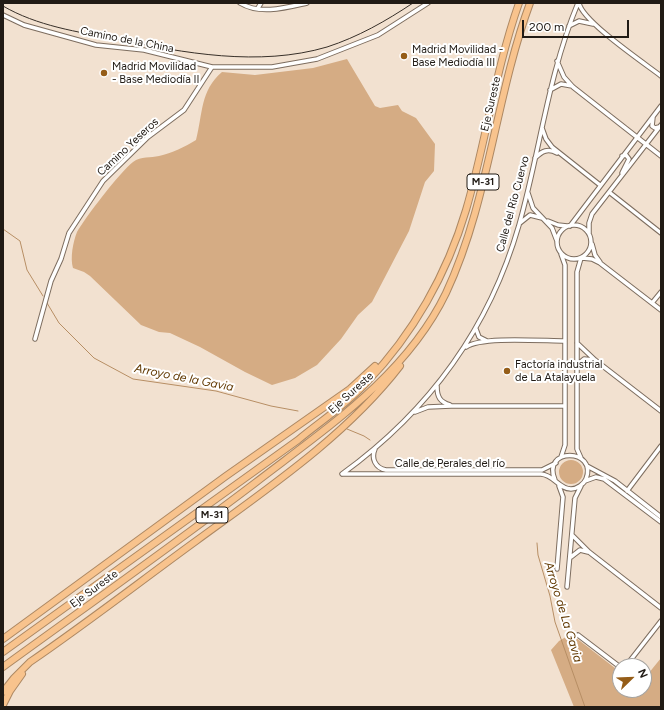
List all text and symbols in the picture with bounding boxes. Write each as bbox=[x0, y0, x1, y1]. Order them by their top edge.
scale bar bbox=[524, 12, 631, 38]
text: 200 m bbox=[529, 20, 564, 34]
street label: Camino de la China bbox=[79, 24, 175, 56]
place label: Madrid Movilidad - Base Mediodía III bbox=[412, 43, 503, 69]
marker: Madrid Movilidad - Base Mediodía III bbox=[399, 51, 409, 61]
place label: Madrid Movilidad - Base Mediodía II bbox=[112, 60, 199, 86]
marker: Madrid Movilidad - Base Mediodía II bbox=[99, 68, 109, 78]
street label: Eje Sureste bbox=[478, 75, 504, 133]
street label: Camino Yeseros bbox=[95, 115, 161, 179]
street label: Calle del Río Cuervo bbox=[494, 154, 532, 254]
road number: M-31 bbox=[467, 174, 499, 190]
place label: Factoría industrial de La Atalayuela bbox=[515, 358, 602, 384]
water label: Arroyo de la Gavia bbox=[133, 361, 235, 395]
marker: Factoría industrial de La Atalayuela bbox=[502, 366, 512, 376]
street label: Eje Sureste bbox=[326, 369, 376, 417]
street label: Calle de Perales del río bbox=[395, 457, 505, 471]
road number: M-31 bbox=[196, 507, 228, 523]
water label: Arroyo de La Gavia bbox=[541, 560, 585, 664]
street label: Eje Sureste bbox=[67, 567, 121, 611]
north arrow bbox=[612, 658, 652, 698]
text: N bbox=[635, 667, 650, 680]

